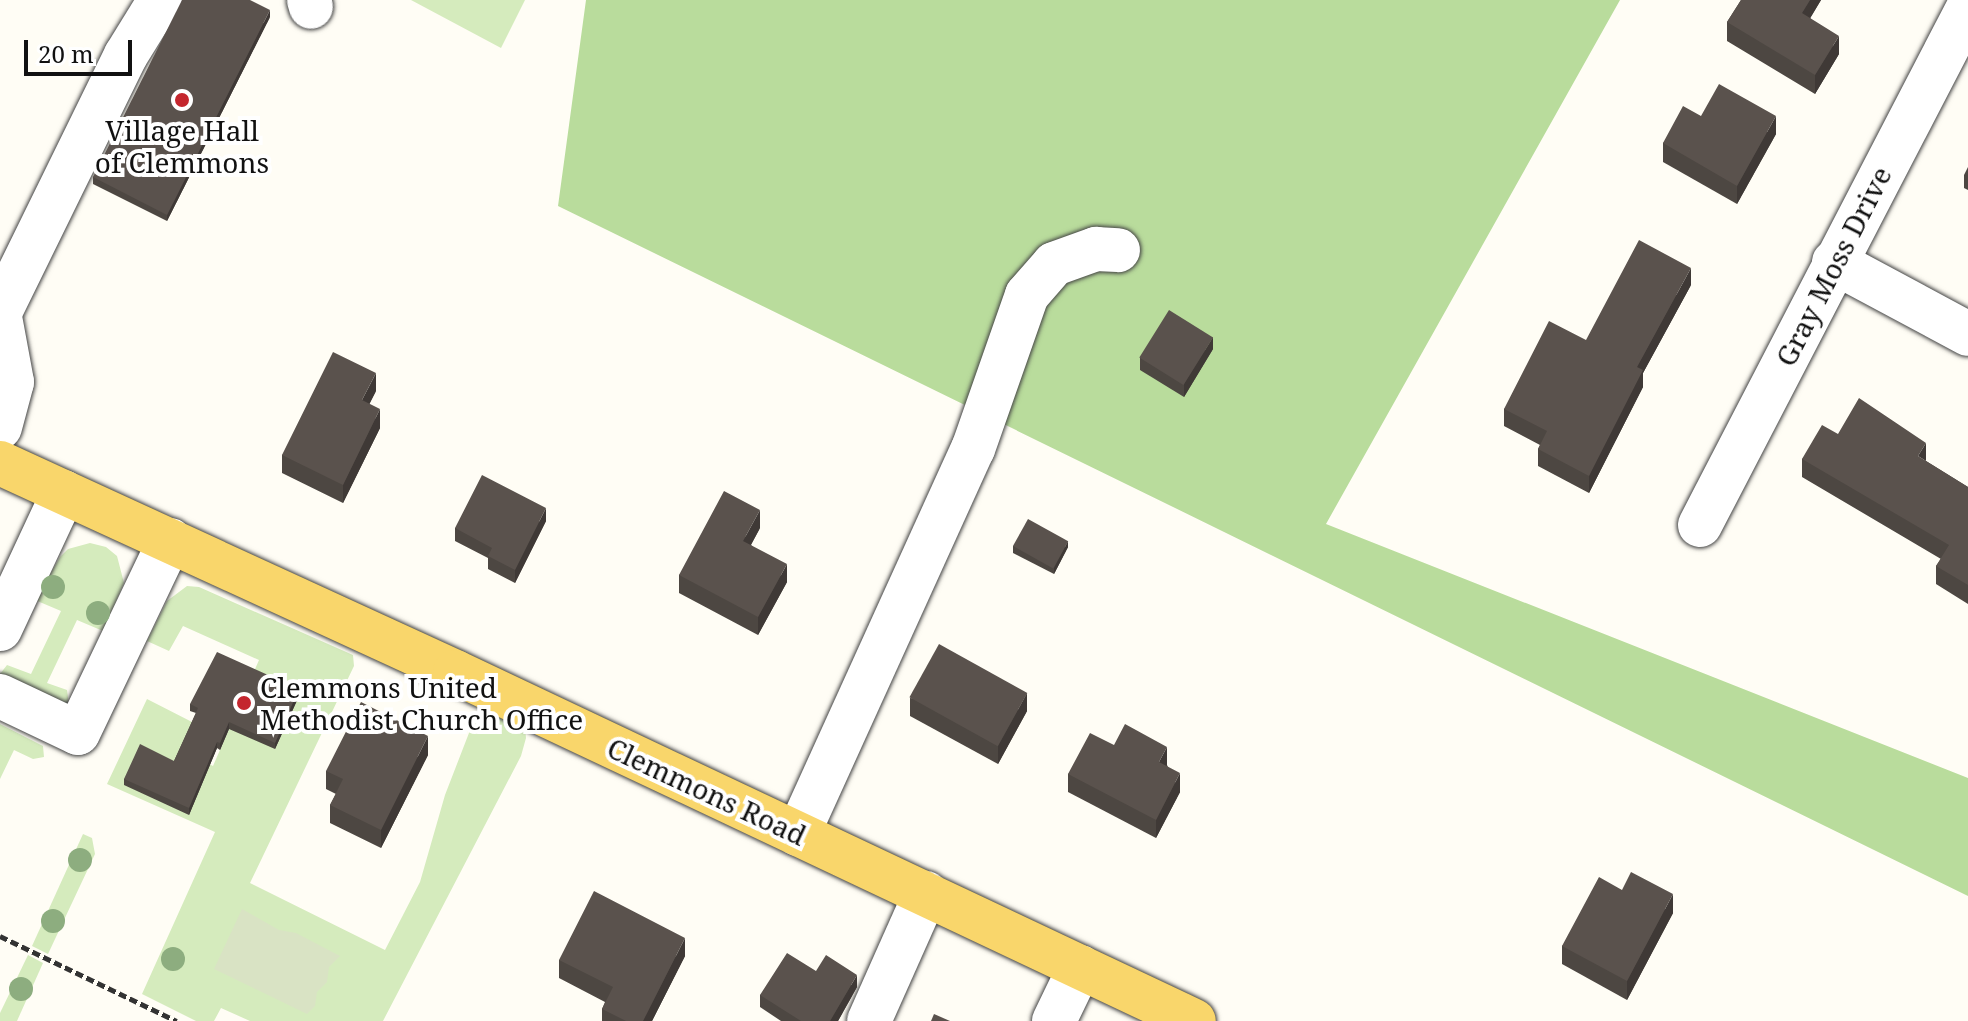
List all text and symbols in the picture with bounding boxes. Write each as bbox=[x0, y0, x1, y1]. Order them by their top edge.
scale bar bbox=[28, 24, 136, 74]
text: 20 m bbox=[38, 37, 94, 70]
marker: Village Hall of Clemmons bbox=[173, 91, 191, 109]
place label: Village Hall of Clemmons bbox=[95, 113, 269, 179]
street label: Gray Moss Drive bbox=[1768, 161, 1898, 371]
place label: Clemmons United Methodist Church Office bbox=[260, 670, 583, 736]
marker: Clemmons United Methodist Church Office bbox=[235, 694, 253, 712]
street label: Clemmons Road bbox=[602, 730, 812, 852]

